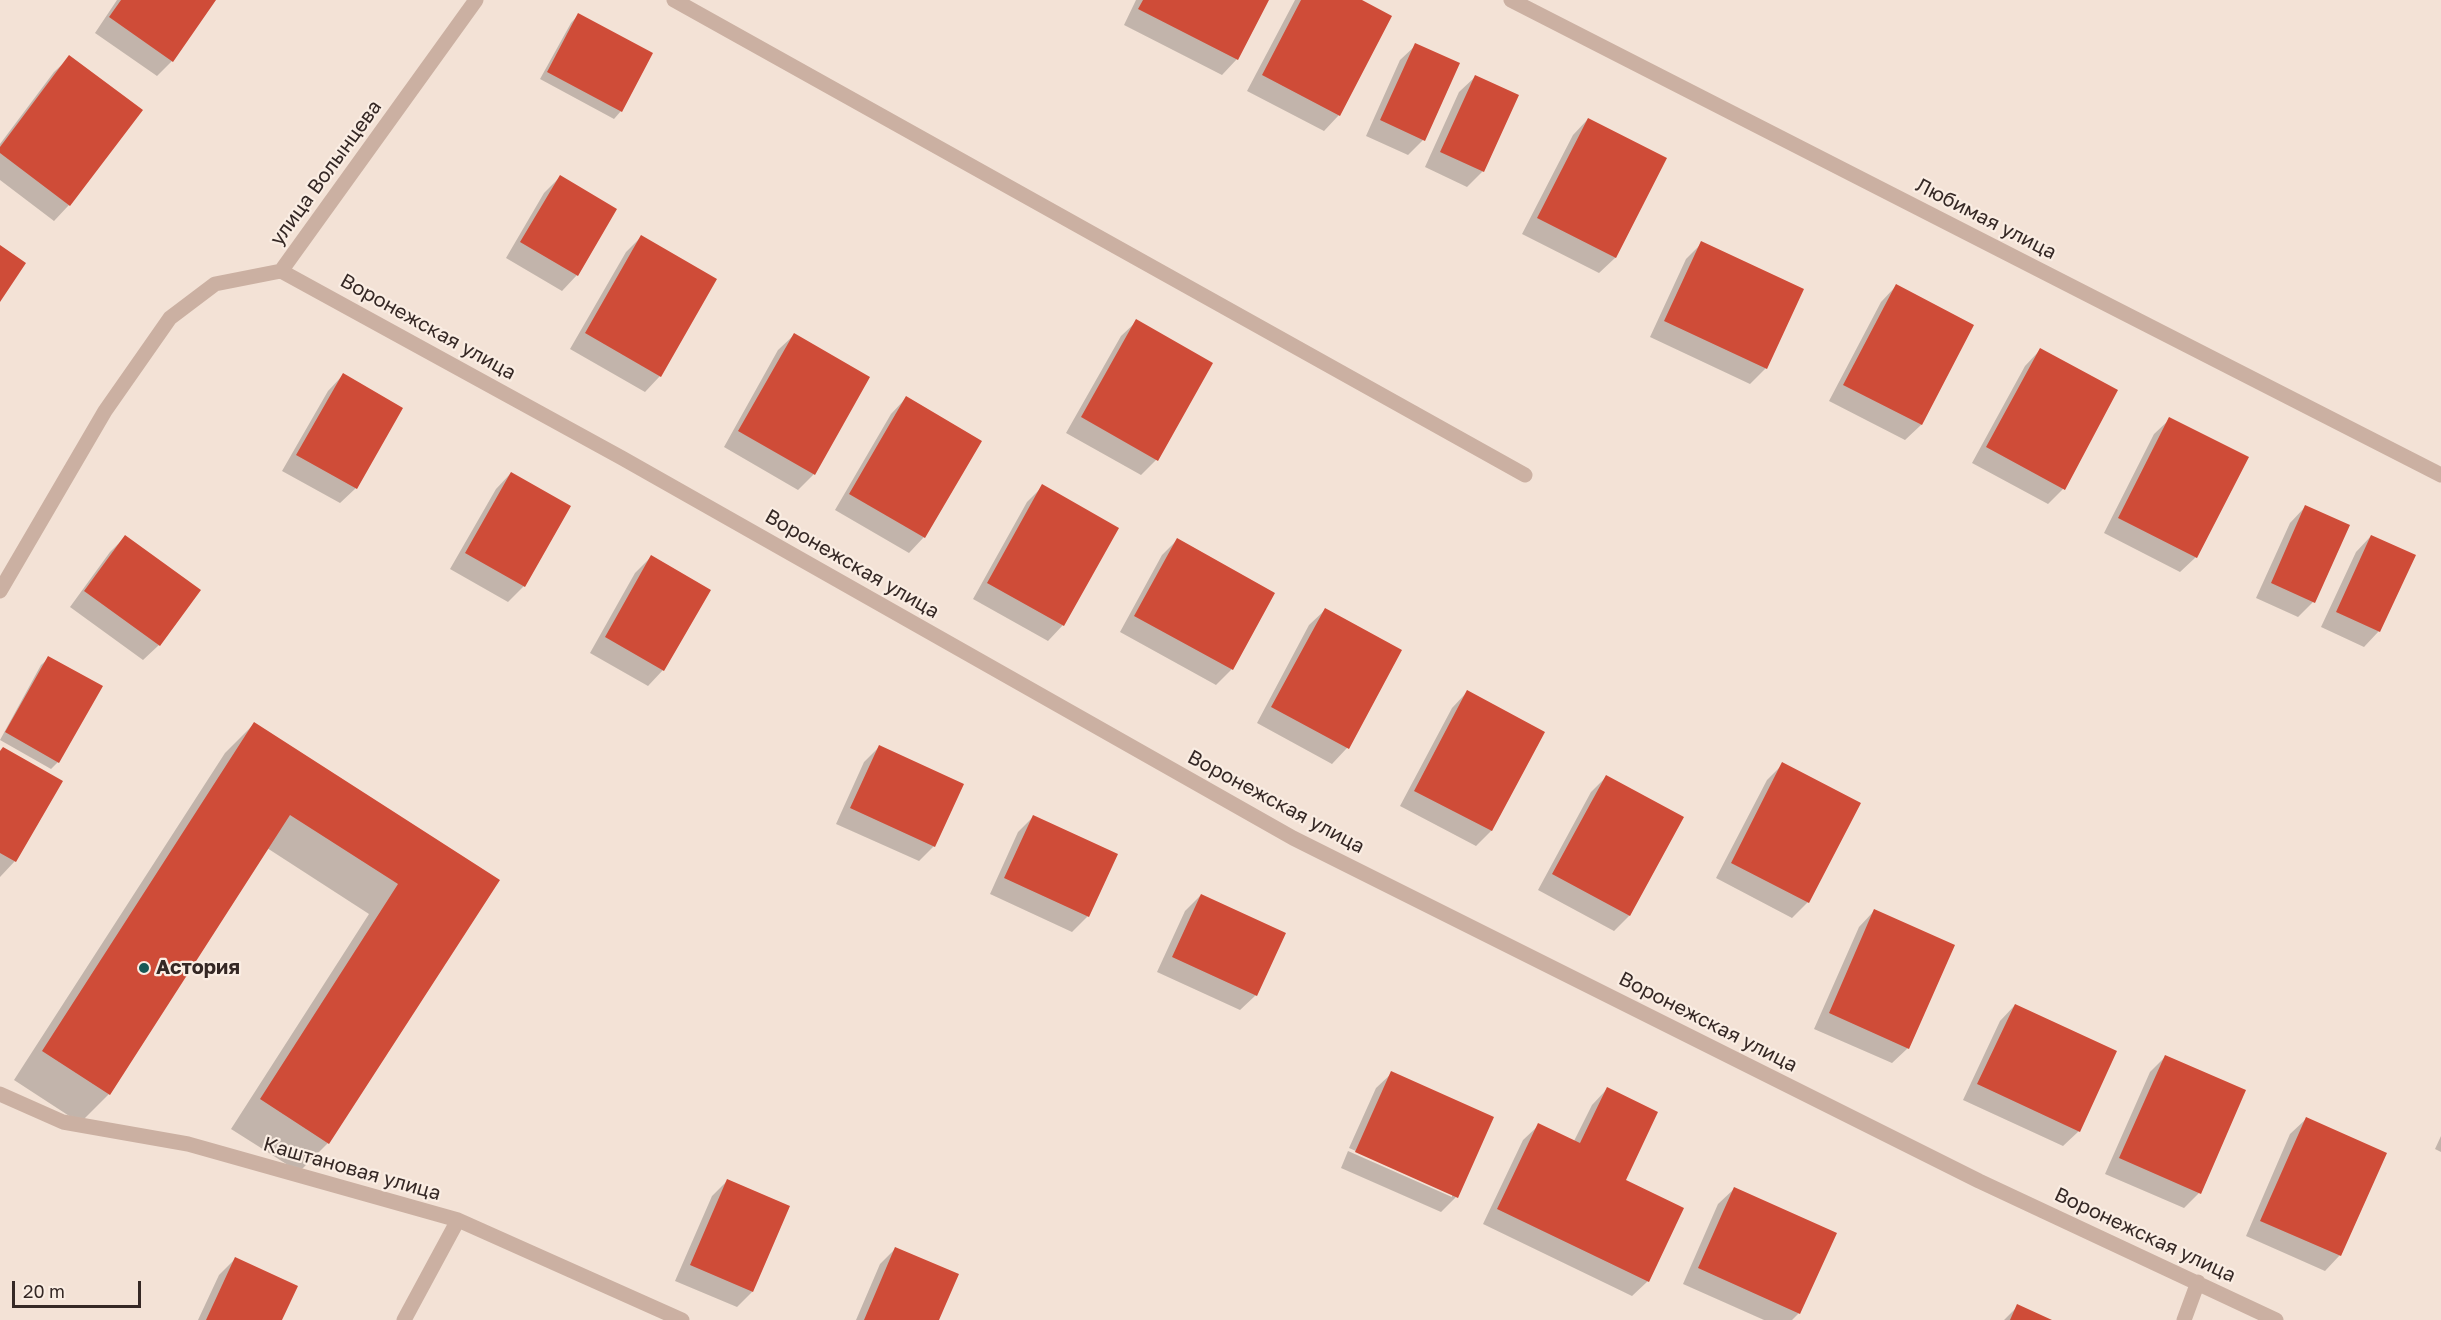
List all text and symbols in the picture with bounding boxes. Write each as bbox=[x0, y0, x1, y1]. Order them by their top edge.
street label: улица Волынцева bbox=[265, 96, 387, 250]
street label: Любимая улица bbox=[1912, 173, 2060, 265]
street label: Воронежская улица bbox=[336, 269, 520, 385]
street label: Воронежская улица bbox=[761, 504, 943, 624]
street label: Воронежская улица bbox=[1183, 745, 1369, 859]
place label: Астория bbox=[156, 956, 240, 980]
marker: Астория bbox=[137, 961, 151, 975]
street label: Воронежская улица bbox=[1615, 967, 1801, 1077]
street label: Каштановая улица bbox=[260, 1132, 444, 1206]
street label: Воронежская улица bbox=[2051, 1182, 2239, 1288]
scale bar bbox=[15, 1269, 144, 1307]
text: 20 m bbox=[23, 1280, 65, 1302]

